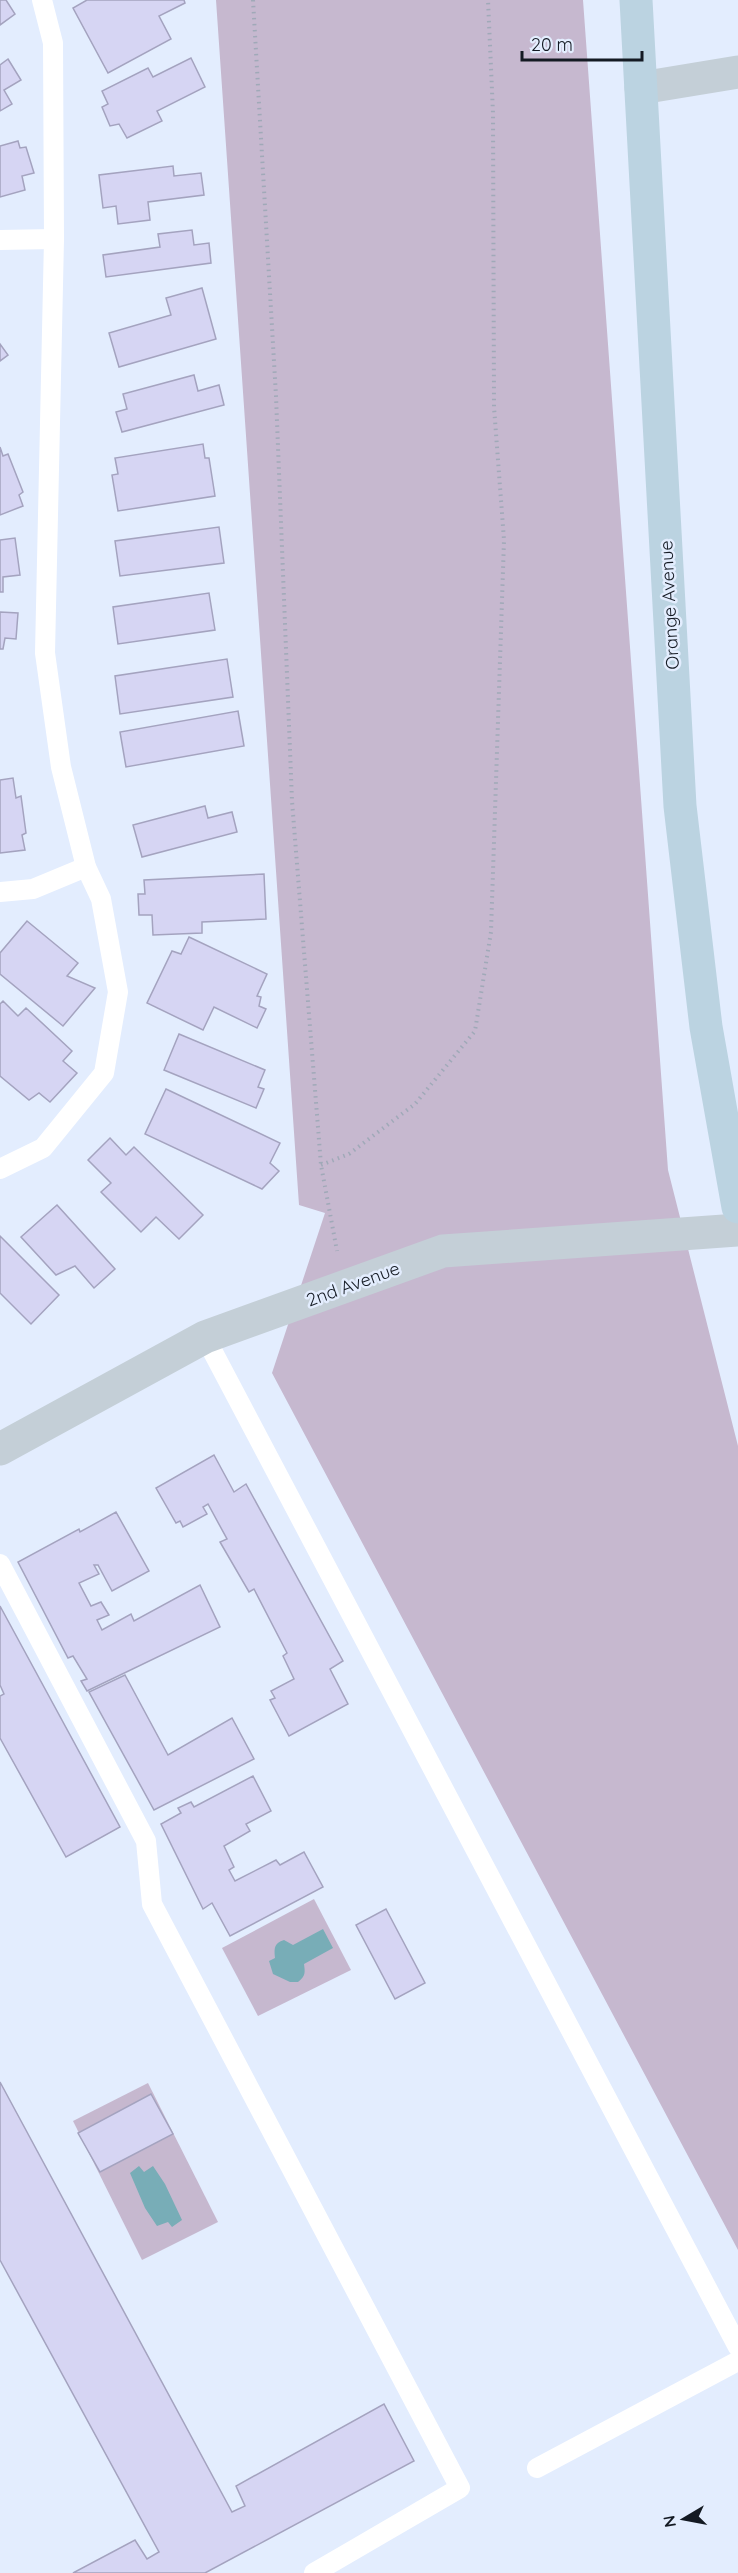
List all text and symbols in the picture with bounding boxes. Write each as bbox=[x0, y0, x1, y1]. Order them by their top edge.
scale bar bbox=[522, 24, 642, 62]
text: 20 m bbox=[531, 33, 573, 56]
street label: Orange Avenue bbox=[654, 540, 684, 670]
street label: 2nd Avenue bbox=[303, 1256, 403, 1312]
north arrow bbox=[654, 2489, 714, 2549]
text: N bbox=[658, 2514, 680, 2529]

